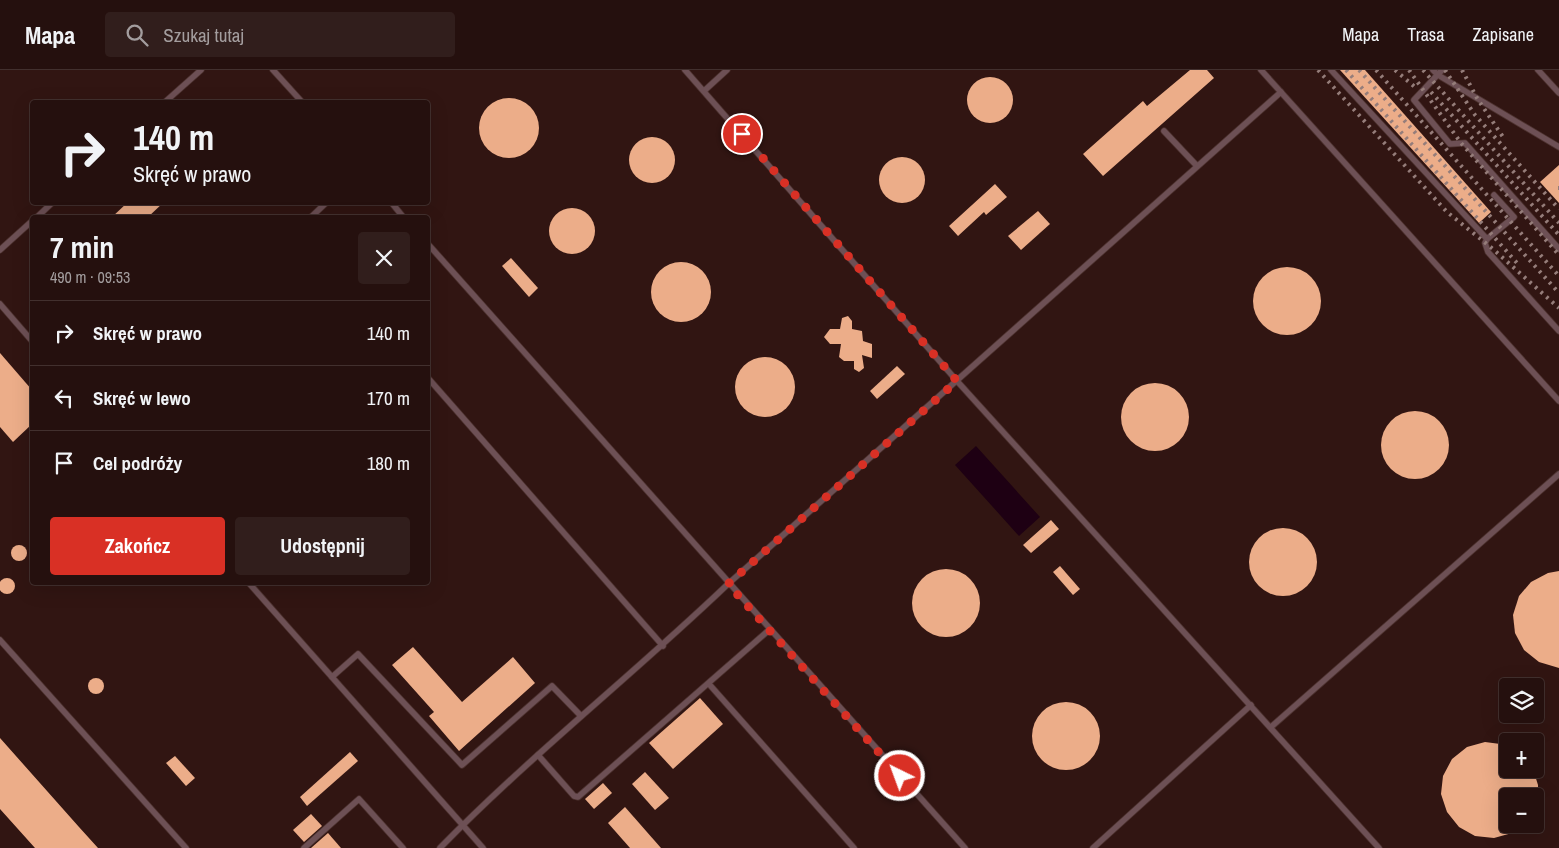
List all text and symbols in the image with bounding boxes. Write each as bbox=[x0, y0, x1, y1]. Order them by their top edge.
search box bbox=[105, 12, 455, 57]
text: Mapa bbox=[25, 19, 75, 51]
icon: search bbox=[123, 21, 151, 49]
text: Szukaj tutaj bbox=[163, 22, 244, 48]
text: Mapa bbox=[1342, 22, 1379, 47]
text: Trasa bbox=[1407, 22, 1444, 47]
text: Zapisane bbox=[1472, 22, 1534, 47]
pin bbox=[721, 113, 763, 155]
text: 140 m bbox=[133, 114, 214, 161]
icon: right bbox=[50, 120, 115, 185]
icon: arrive bbox=[728, 120, 756, 148]
text: Skręć w prawo bbox=[133, 159, 251, 189]
text: 7 min bbox=[50, 227, 114, 267]
button: close bbox=[358, 232, 410, 284]
text: 490 m · 09:53 bbox=[50, 266, 130, 288]
icon: right bbox=[50, 319, 78, 347]
text: Skręć w prawo bbox=[93, 320, 202, 346]
text: 140 m bbox=[367, 320, 410, 346]
icon: left bbox=[50, 384, 78, 412]
text: Skręć w lewo bbox=[93, 385, 191, 411]
text: 170 m bbox=[367, 385, 410, 411]
icon: arrive bbox=[50, 449, 78, 477]
text: Cel podróży bbox=[93, 450, 182, 476]
text: 180 m bbox=[367, 450, 410, 476]
button: Zakończ bbox=[50, 517, 225, 575]
button: Udostępnij bbox=[235, 517, 410, 575]
map controls bbox=[1499, 678, 1544, 833]
button: layers bbox=[1499, 678, 1544, 723]
button: + bbox=[1499, 733, 1544, 778]
position arrow bbox=[873, 749, 925, 801]
button: − bbox=[1499, 788, 1544, 833]

